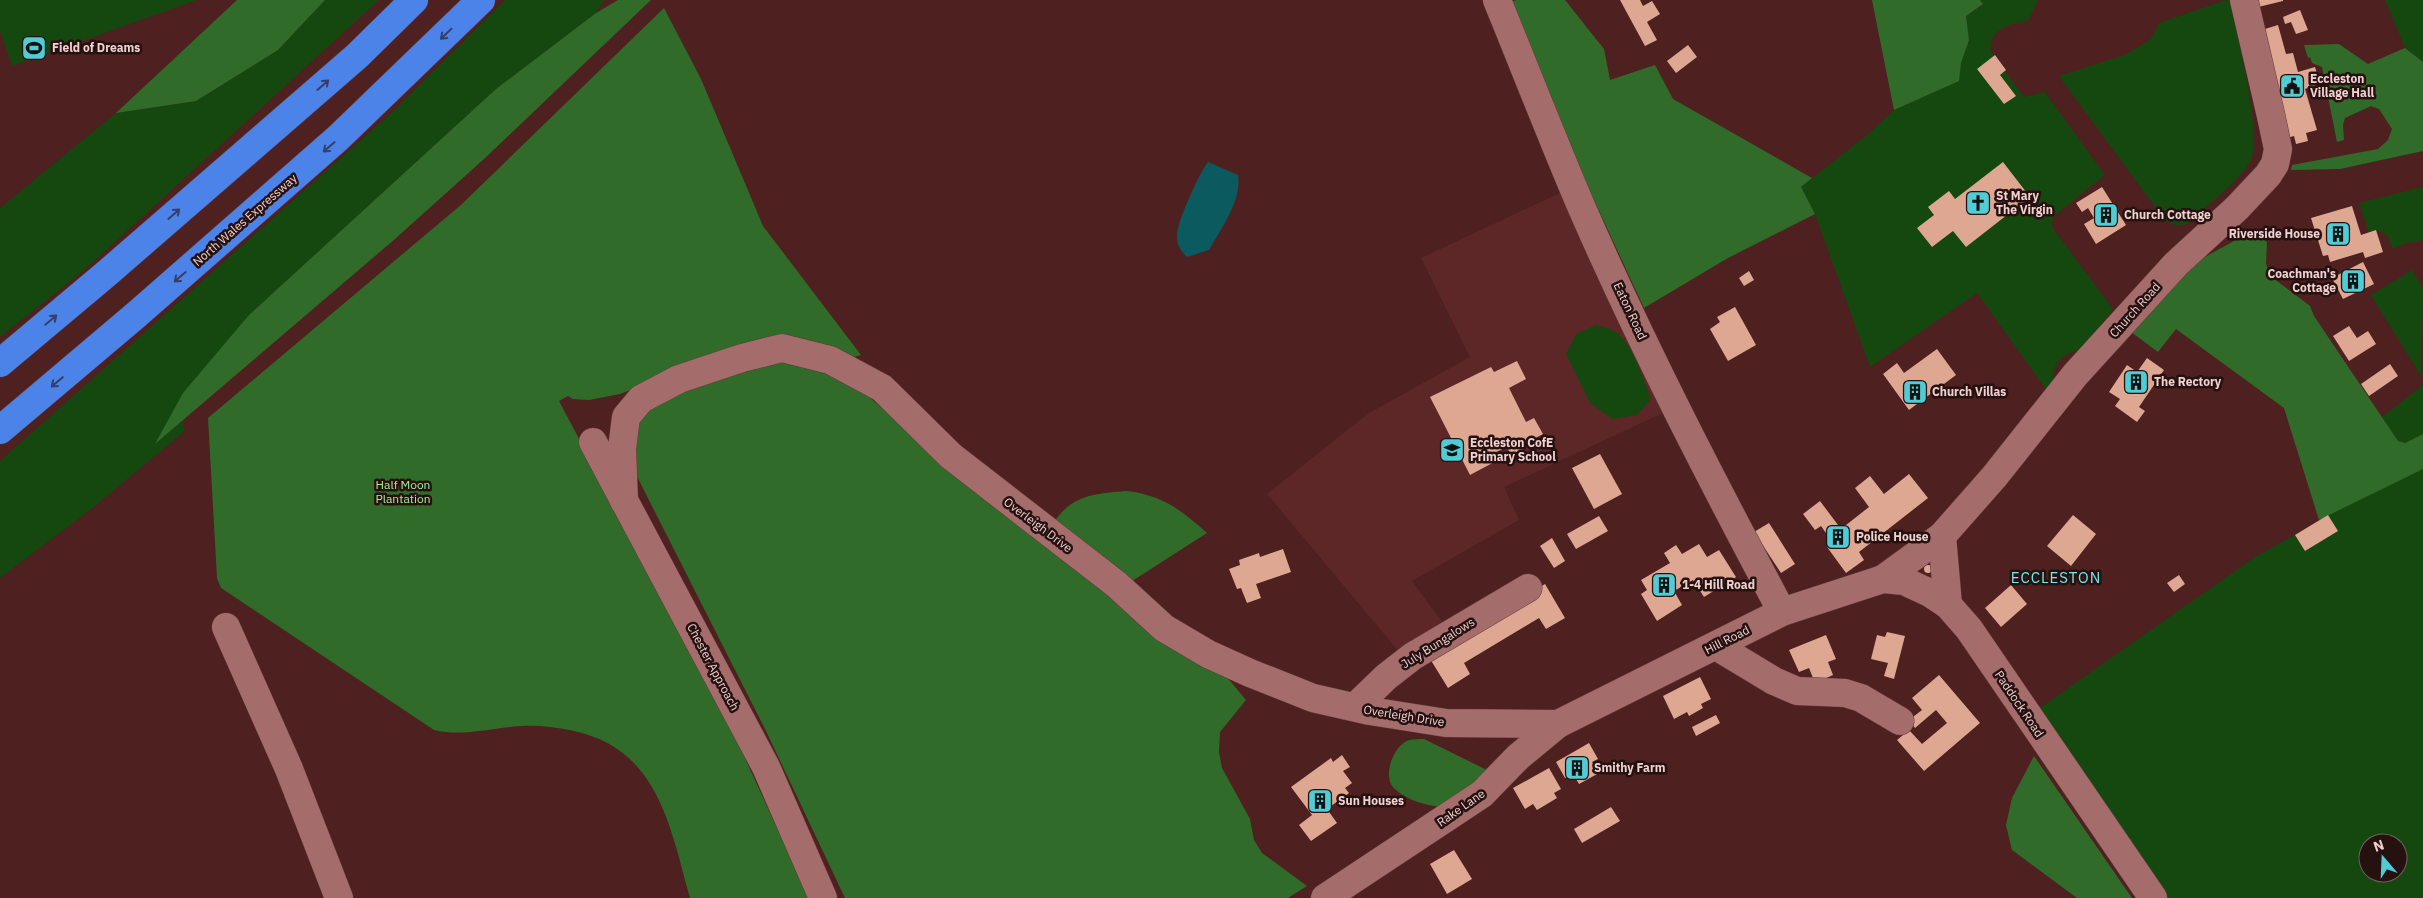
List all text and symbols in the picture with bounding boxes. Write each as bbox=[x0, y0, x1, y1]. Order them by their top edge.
one-way arrow bbox=[440, 28, 452, 40]
sports icon: Field of Dreams bbox=[21, 35, 47, 61]
place label: Field of Dreams bbox=[52, 40, 140, 55]
place label: Eccleston Village Hall bbox=[2310, 71, 2374, 100]
public building icon: Eccleston Village Hall bbox=[2279, 73, 2305, 99]
one-way arrow bbox=[317, 79, 330, 91]
one-way arrow bbox=[322, 141, 335, 152]
street label: North Wales Expressway bbox=[190, 170, 300, 269]
place label: St Mary The Virgin bbox=[1996, 188, 2053, 217]
church icon: St Mary The Virgin bbox=[1965, 190, 1991, 216]
building icon: Church Cottage bbox=[2093, 202, 2119, 228]
place label: Church Cottage bbox=[2124, 207, 2211, 222]
one-way arrow bbox=[168, 209, 181, 220]
building icon: Riverside House bbox=[2325, 221, 2351, 247]
place label: Riverside House bbox=[2229, 226, 2320, 241]
place label: Coachman's Cottage bbox=[2267, 266, 2336, 295]
building icon: Coachman's Cottage bbox=[2340, 268, 2366, 294]
one-way arrow bbox=[174, 271, 187, 283]
street label: Church Road bbox=[2106, 279, 2163, 340]
street label: Eaton Road bbox=[1611, 280, 1650, 342]
one-way arrow bbox=[44, 314, 57, 326]
building icon: The Rectory bbox=[2123, 369, 2149, 395]
place label: The Rectory bbox=[2154, 374, 2222, 389]
one-way arrow bbox=[50, 377, 63, 388]
building icon: Church Villas bbox=[1902, 379, 1928, 405]
place label: Church Villas bbox=[1932, 384, 2006, 399]
place label: Eccleston CofE Primary School bbox=[1470, 435, 1556, 464]
school or university icon: Eccleston CofE Primary School bbox=[1439, 437, 1465, 463]
park label: Half Moon Plantation bbox=[375, 477, 431, 506]
street label: Overleigh Drive bbox=[1001, 494, 1076, 556]
building icon: Police House bbox=[1825, 524, 1851, 550]
place label: Police House bbox=[1856, 529, 1929, 544]
district label: ECCLESTON bbox=[2011, 568, 2101, 587]
building icon: 1-4 Hill Road bbox=[1651, 572, 1677, 598]
place label: 1-4 Hill Road bbox=[1682, 577, 1755, 592]
street label: July Bungalows bbox=[1398, 614, 1477, 671]
street label: Chester Approach bbox=[684, 621, 743, 713]
street label: Hill Road bbox=[1702, 622, 1752, 657]
street label: Paddock Road bbox=[1992, 668, 2047, 740]
street label: Overleigh Drive bbox=[1362, 702, 1446, 729]
building icon: Smithy Farm bbox=[1564, 755, 1590, 781]
place label: Smithy Farm bbox=[1594, 760, 1666, 775]
street label: Rake Lane bbox=[1434, 785, 1488, 830]
building icon: Sun Houses bbox=[1307, 788, 1333, 814]
place label: Sun Houses bbox=[1338, 793, 1404, 808]
north arrow bbox=[2358, 833, 2408, 883]
text: N bbox=[2371, 836, 2386, 856]

